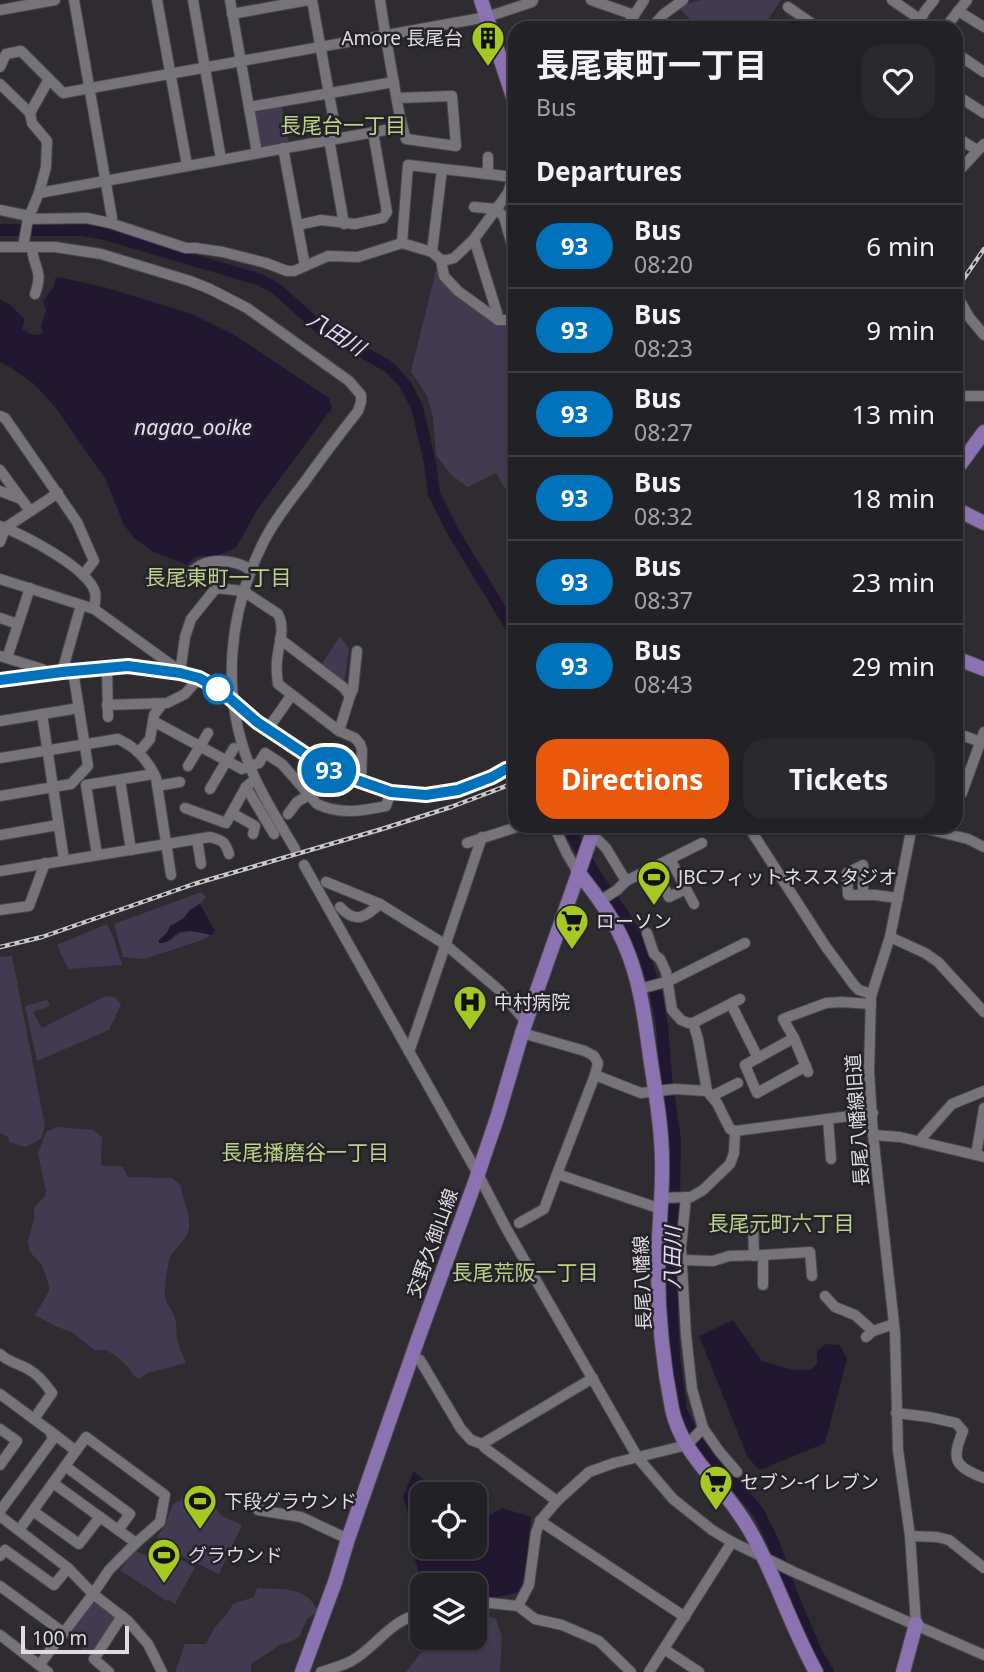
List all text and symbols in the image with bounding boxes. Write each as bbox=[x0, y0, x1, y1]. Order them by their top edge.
building icon: Amore 長尾台 bbox=[469, 19, 507, 68]
place label: Amore 長尾台 bbox=[341, 25, 463, 51]
text: 長尾東町一丁目 bbox=[536, 42, 767, 87]
button: heart bbox=[861, 44, 935, 118]
text: Bus bbox=[536, 91, 576, 123]
district label: 長尾台一丁目 bbox=[280, 111, 406, 139]
text: Departures bbox=[536, 153, 682, 189]
text: Bus bbox=[634, 212, 681, 248]
text: 6 min bbox=[866, 228, 935, 264]
text: 93 bbox=[561, 229, 588, 262]
text: 08:20 bbox=[634, 248, 693, 280]
text: Bus bbox=[634, 296, 681, 332]
water label: 八田川 bbox=[302, 305, 372, 363]
text: 9 min bbox=[866, 312, 935, 348]
text: 93 bbox=[561, 313, 588, 346]
text: 08:23 bbox=[634, 332, 693, 364]
text: Bus bbox=[634, 380, 681, 416]
text: 13 min bbox=[851, 396, 935, 432]
text: 93 bbox=[561, 397, 588, 430]
water label: nagao_ooike bbox=[134, 413, 252, 441]
text: 08:27 bbox=[634, 416, 693, 448]
text: Bus bbox=[634, 464, 681, 500]
text: 18 min bbox=[851, 480, 935, 516]
text: 93 bbox=[561, 481, 588, 514]
text: 08:32 bbox=[634, 500, 693, 532]
text: Bus bbox=[634, 548, 681, 584]
district label: 長尾東町一丁目 bbox=[145, 563, 292, 591]
text: 23 min bbox=[851, 564, 935, 600]
text: 93 bbox=[561, 565, 588, 598]
text: 08:37 bbox=[634, 584, 693, 616]
text: Bus bbox=[634, 632, 681, 668]
text: 29 min bbox=[851, 648, 935, 684]
text: 93 bbox=[561, 649, 588, 682]
text: 08:43 bbox=[634, 668, 693, 700]
unlabelled marker bbox=[203, 674, 233, 704]
button: Directions bbox=[536, 739, 729, 819]
button: Tickets bbox=[743, 739, 935, 819]
line badge: 93 bbox=[298, 747, 360, 793]
text: 93 bbox=[315, 753, 343, 786]
sports icon: JBCフィットネススタジオ bbox=[635, 858, 673, 907]
place label: JBCフィットネススタジオ bbox=[676, 864, 897, 890]
supermarket icon: ローソン bbox=[553, 902, 591, 951]
place label: ローソン bbox=[596, 908, 672, 934]
hospital icon: 中村病院 bbox=[451, 983, 489, 1032]
place label: 中村病院 bbox=[494, 989, 570, 1015]
street label: 長尾八幡線旧道 bbox=[839, 1053, 875, 1187]
district label: 長尾播磨谷一丁目 bbox=[221, 1138, 389, 1166]
street label: 交野久御山線 bbox=[400, 1185, 464, 1301]
district label: 長尾元町六丁目 bbox=[708, 1209, 855, 1237]
water label: 八田川 bbox=[657, 1224, 687, 1290]
street label: 長尾八幡線 bbox=[627, 1235, 657, 1331]
district label: 長尾荒阪一丁目 bbox=[452, 1258, 599, 1286]
supermarket icon: セブン-イレブン bbox=[697, 1463, 735, 1512]
place label: セブン-イレブン bbox=[740, 1469, 879, 1495]
sports icon: 下段グラウンド bbox=[181, 1482, 219, 1531]
map controls bbox=[410, 1482, 487, 1650]
button: locate bbox=[410, 1482, 487, 1559]
place label: 下段グラウンド bbox=[224, 1488, 357, 1514]
sports icon: グラウンド bbox=[145, 1536, 183, 1585]
place label: グラウンド bbox=[188, 1542, 283, 1568]
button: layers bbox=[410, 1573, 487, 1650]
scale bar bbox=[21, 1623, 130, 1655]
text: 100 m bbox=[32, 1625, 87, 1651]

